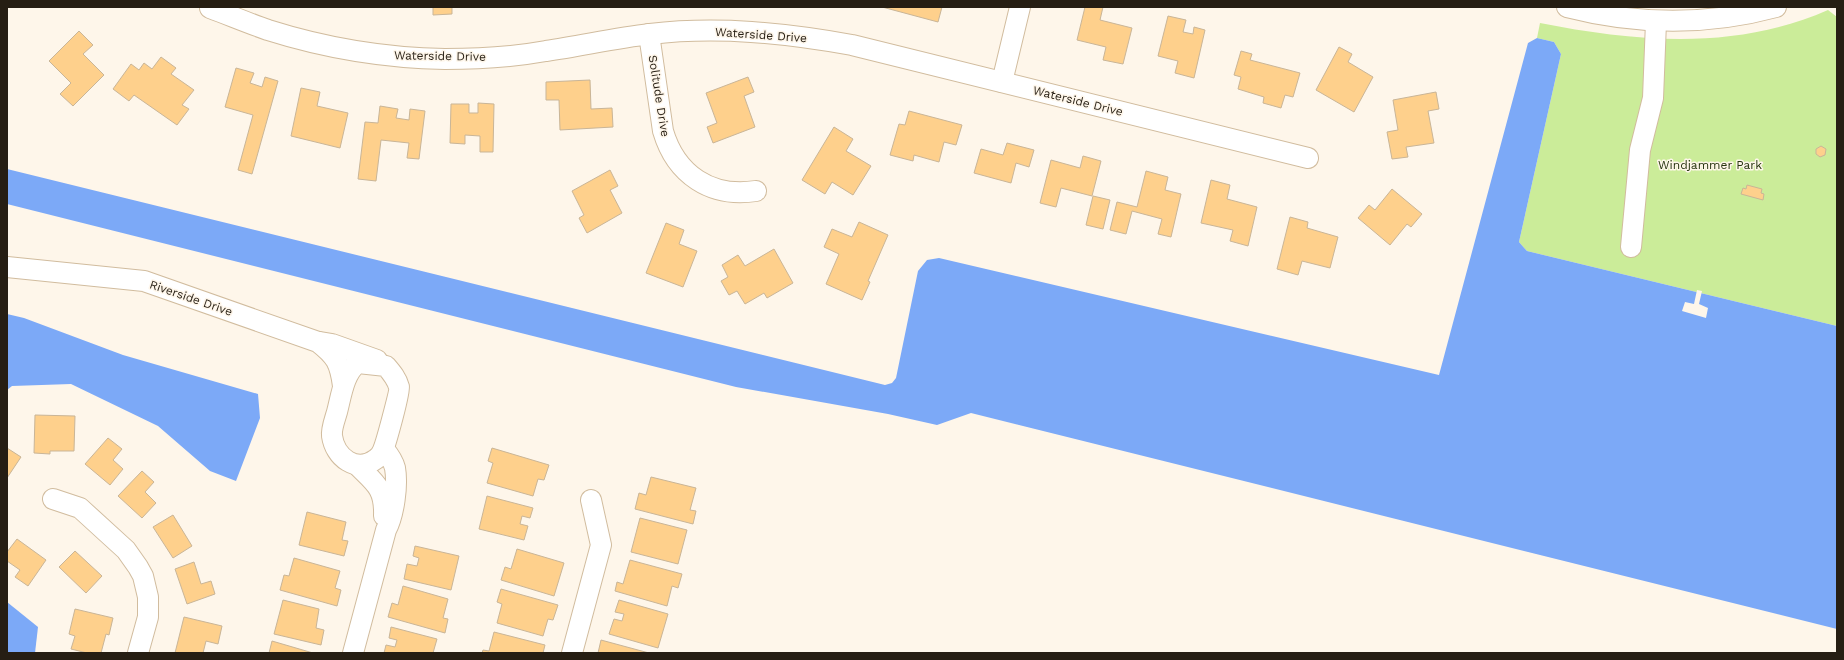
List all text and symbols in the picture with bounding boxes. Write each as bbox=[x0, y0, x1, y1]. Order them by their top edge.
street label: Waterside Drive bbox=[715, 25, 807, 45]
street label: Waterside Drive bbox=[394, 48, 486, 64]
street label: Solitude Drive bbox=[646, 54, 672, 138]
street label: Waterside Drive bbox=[1032, 83, 1124, 119]
park label: Windjammer Park bbox=[1658, 158, 1762, 172]
street label: Riverside Drive bbox=[148, 277, 234, 319]

